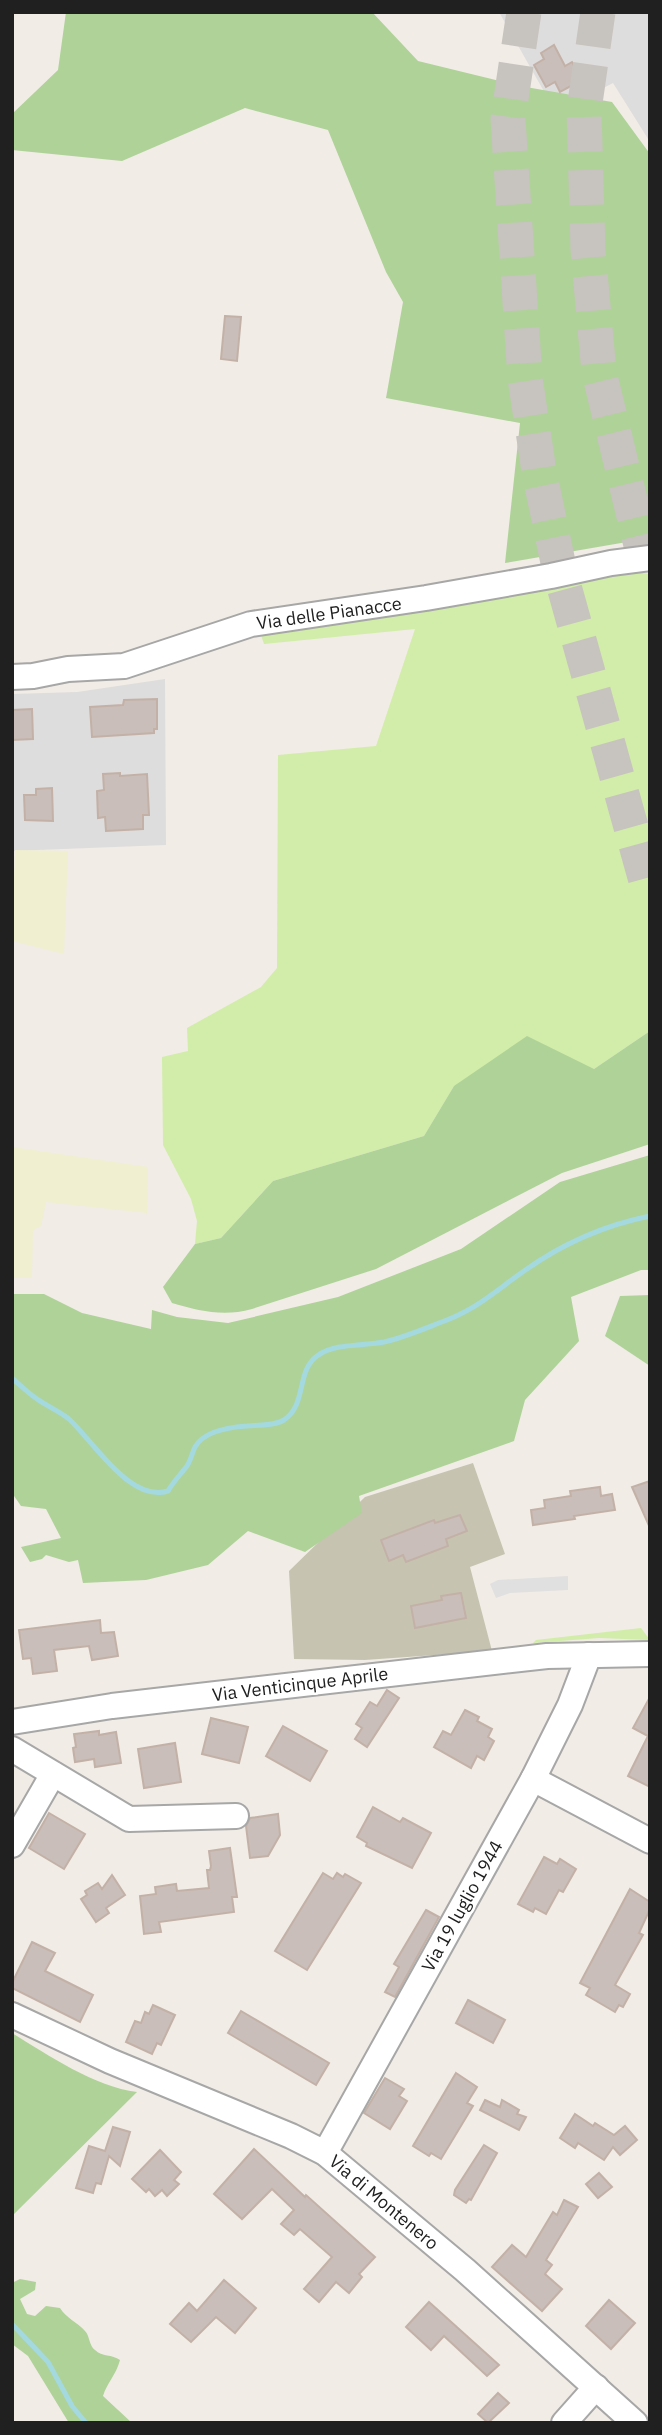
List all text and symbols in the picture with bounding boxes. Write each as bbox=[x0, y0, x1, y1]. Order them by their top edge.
street label: Via delle Pianacce bbox=[255, 591, 403, 635]
street label: Via Venticinque Aprile bbox=[211, 1662, 389, 1706]
street label: Via 19 luglio 1944 bbox=[416, 1836, 508, 1976]
street label: Via di Montenero bbox=[324, 2149, 444, 2255]

